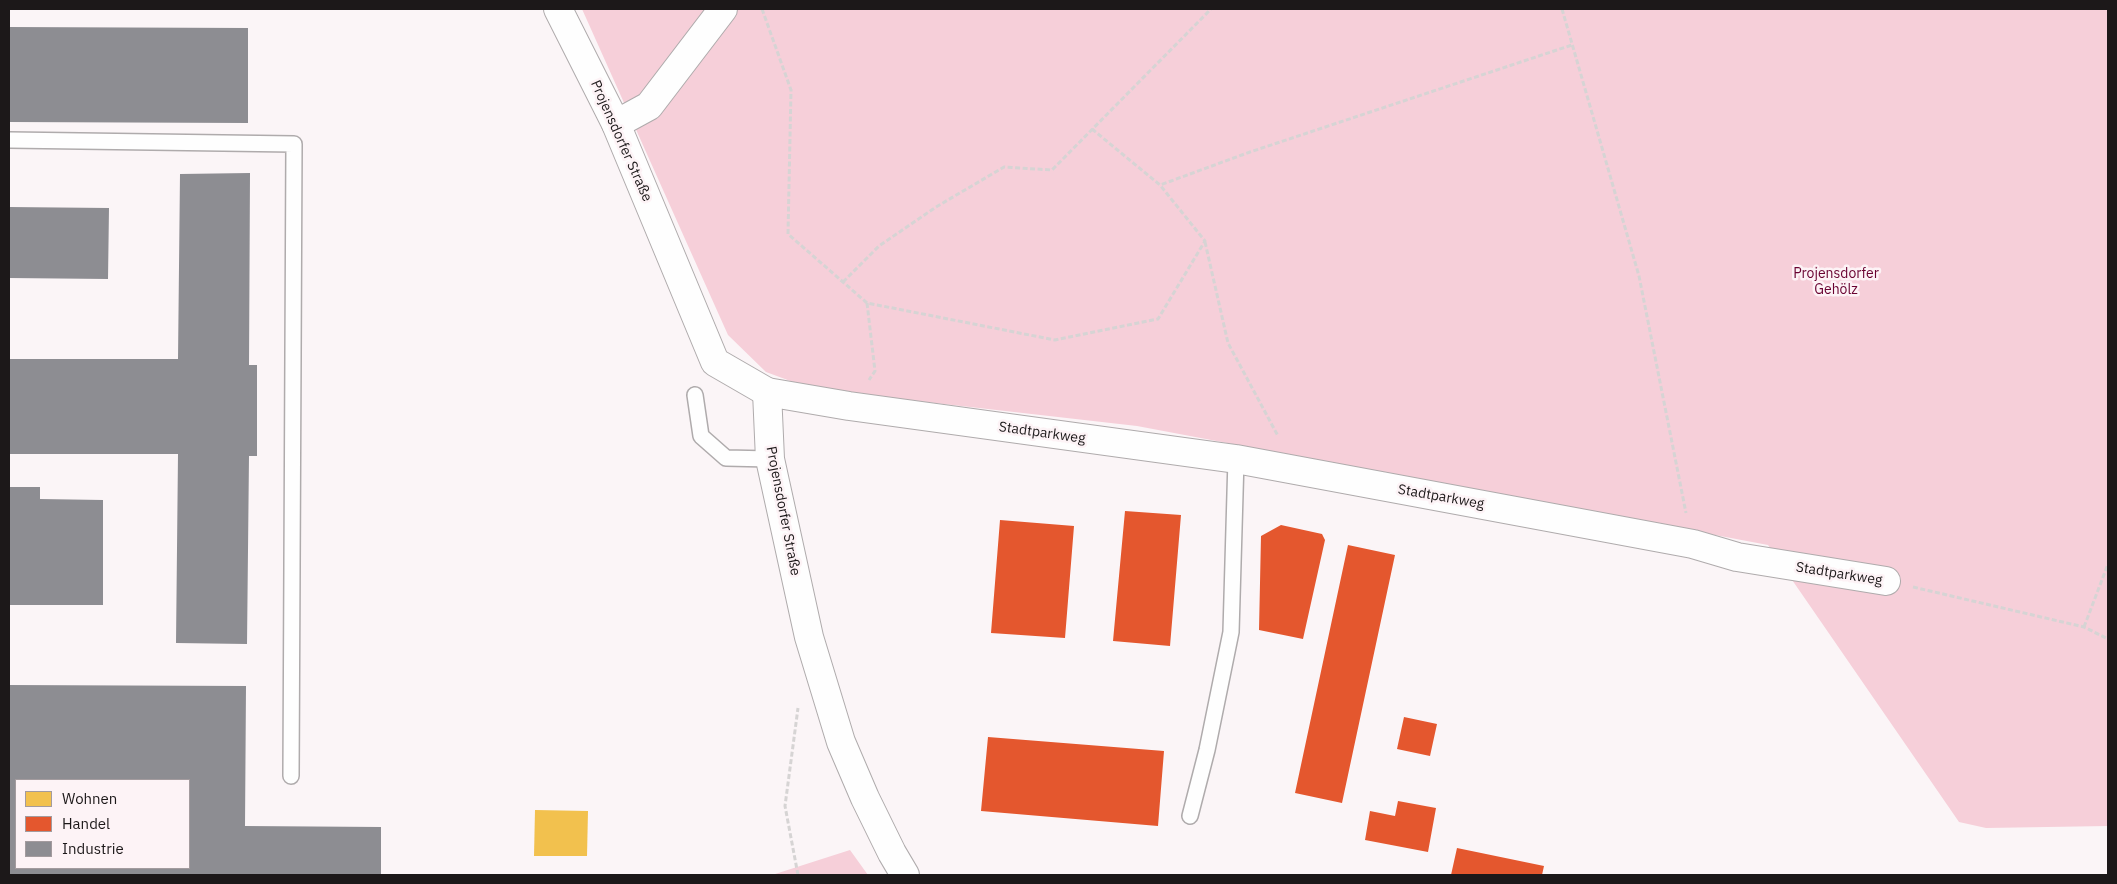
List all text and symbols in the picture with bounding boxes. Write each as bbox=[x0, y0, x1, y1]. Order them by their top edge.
street label: Projensdorfer Straße bbox=[587, 78, 655, 204]
park label: Projensdorfer Gehölz bbox=[1793, 266, 1879, 298]
street label: Stadtparkweg bbox=[998, 419, 1086, 447]
street label: Projensdorfer Straße bbox=[762, 445, 804, 577]
street label: Stadtparkweg bbox=[1396, 481, 1486, 513]
street label: Stadtparkweg bbox=[1795, 559, 1883, 589]
legend bbox=[15, 779, 190, 869]
text: Wohnen bbox=[62, 789, 117, 808]
text: Handel bbox=[62, 814, 110, 833]
text: Industrie bbox=[62, 839, 124, 858]

